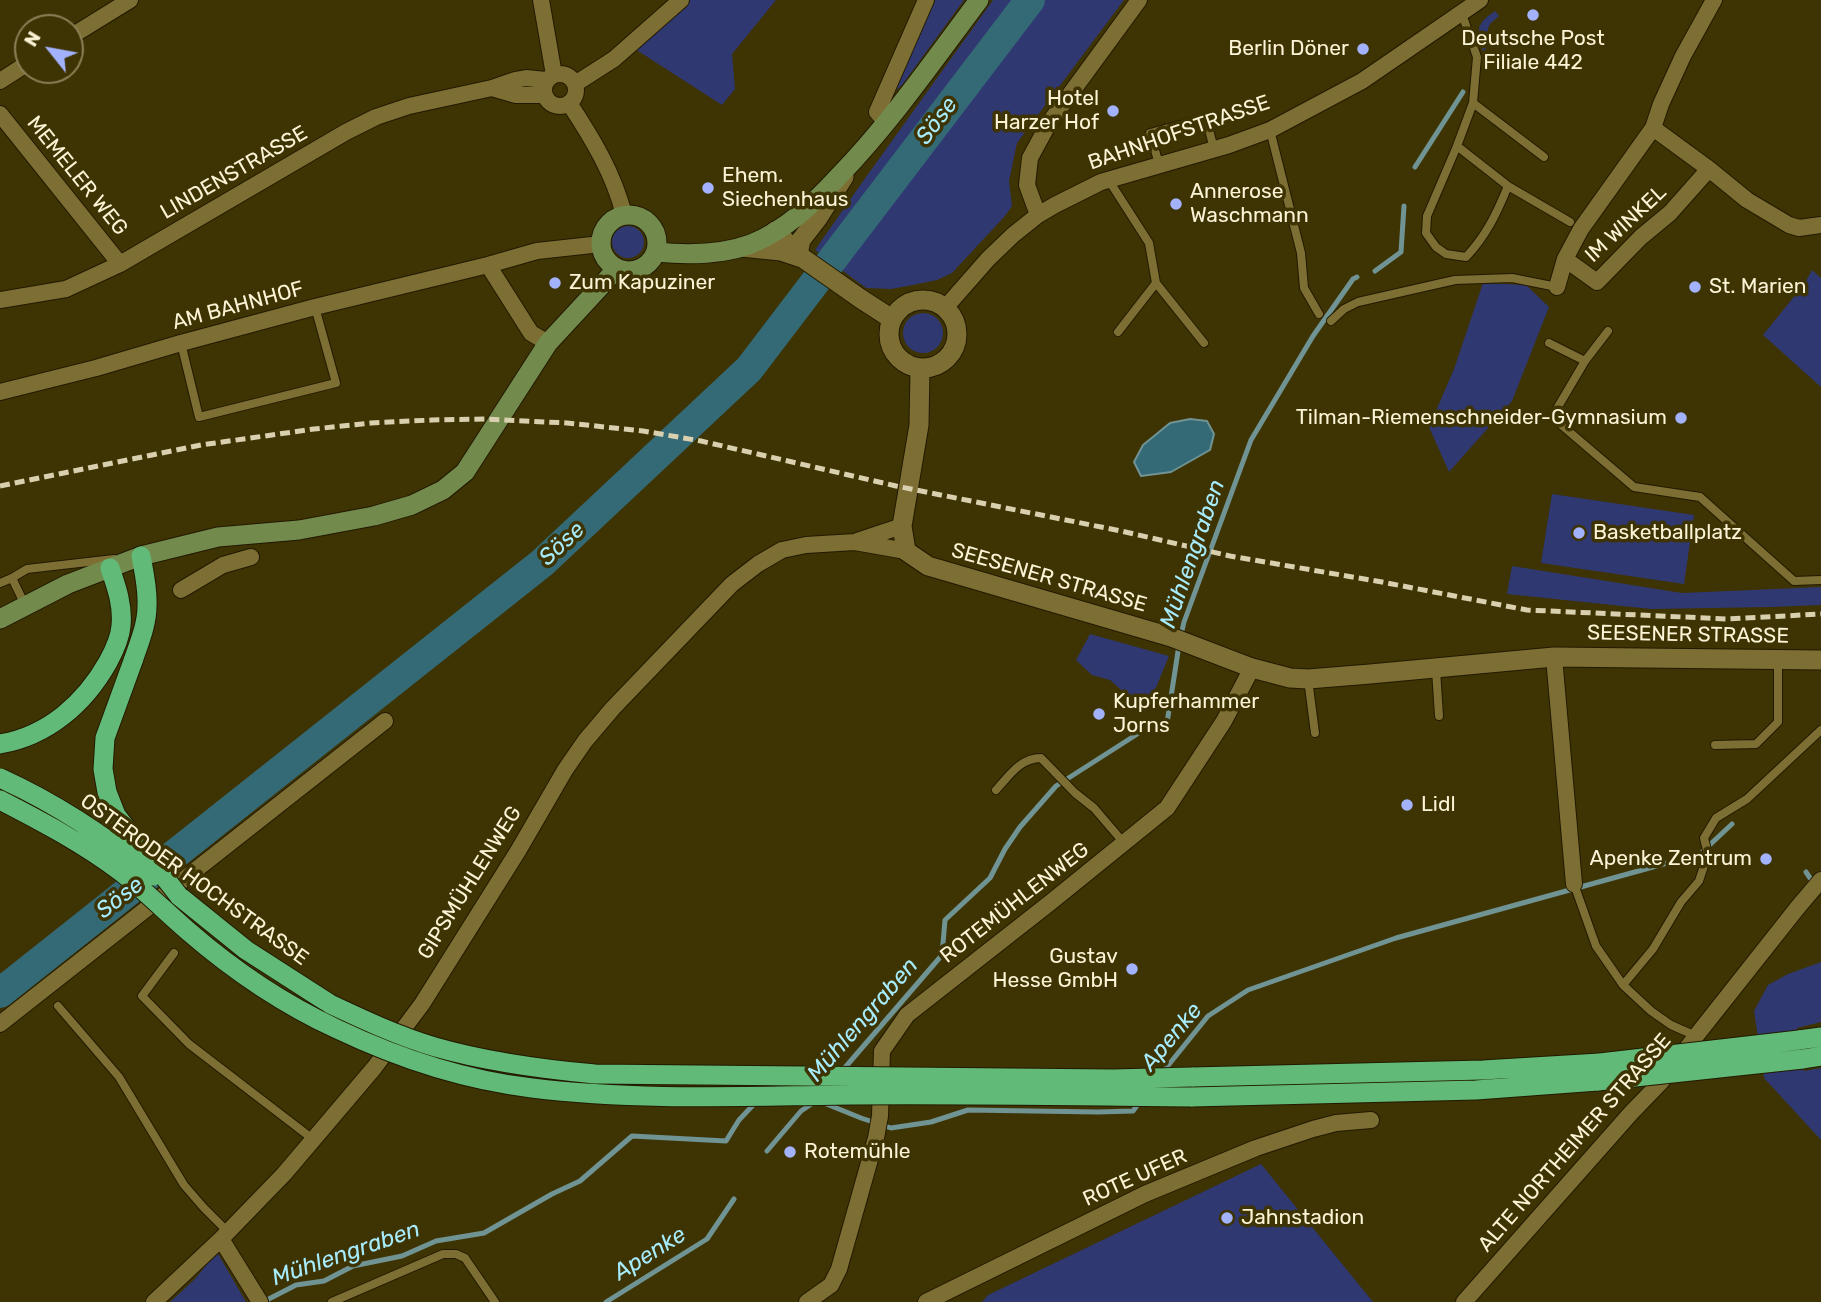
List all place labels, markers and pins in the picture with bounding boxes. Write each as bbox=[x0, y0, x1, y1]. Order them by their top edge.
marker: Deutsche Post Filiale 442 bbox=[1525, 7, 1541, 23]
place label: Deutsche Post Filiale 442 bbox=[1461, 26, 1605, 76]
place label: Berlin Döner bbox=[1228, 36, 1349, 62]
marker: Berlin Döner bbox=[1355, 41, 1371, 57]
place label: Hotel Harzer Hof bbox=[994, 86, 1099, 136]
marker: Hotel Harzer Hof bbox=[1105, 103, 1121, 119]
place label: Ehem. Siechenhaus bbox=[722, 163, 849, 213]
place label: Annerose Waschmann bbox=[1190, 179, 1309, 229]
marker: Ehem. Siechenhaus bbox=[700, 180, 716, 196]
marker: Annerose Waschmann bbox=[1168, 196, 1184, 212]
place label: Zum Kapuziner bbox=[569, 270, 715, 296]
place label: St. Marien bbox=[1709, 274, 1807, 300]
marker: Zum Kapuziner bbox=[547, 275, 563, 291]
marker: St. Marien bbox=[1687, 279, 1703, 295]
place label: Tilman-Riemenschneider-Gymnasium bbox=[1296, 405, 1667, 431]
marker: Tilman-Riemenschneider-Gymnasium bbox=[1673, 410, 1689, 426]
place label: Basketballplatz bbox=[1593, 520, 1742, 546]
marker: Basketballplatz bbox=[1571, 525, 1587, 541]
place label: Kupferhammer Jorns bbox=[1113, 689, 1259, 739]
marker: Kupferhammer Jorns bbox=[1091, 706, 1107, 722]
place label: Lidl bbox=[1421, 792, 1456, 818]
marker: Lidl bbox=[1399, 797, 1415, 813]
place label: Apenke Zentrum bbox=[1590, 846, 1752, 872]
marker: Apenke Zentrum bbox=[1758, 851, 1774, 867]
place label: Gustav Hesse GmbH bbox=[992, 944, 1118, 994]
marker: Gustav Hesse GmbH bbox=[1124, 961, 1140, 977]
place label: Rotemühle bbox=[804, 1139, 911, 1165]
marker: Rotemühle bbox=[782, 1144, 798, 1160]
place label: Jahnstadion bbox=[1241, 1205, 1364, 1231]
marker: Jahnstadion bbox=[1219, 1210, 1235, 1226]

